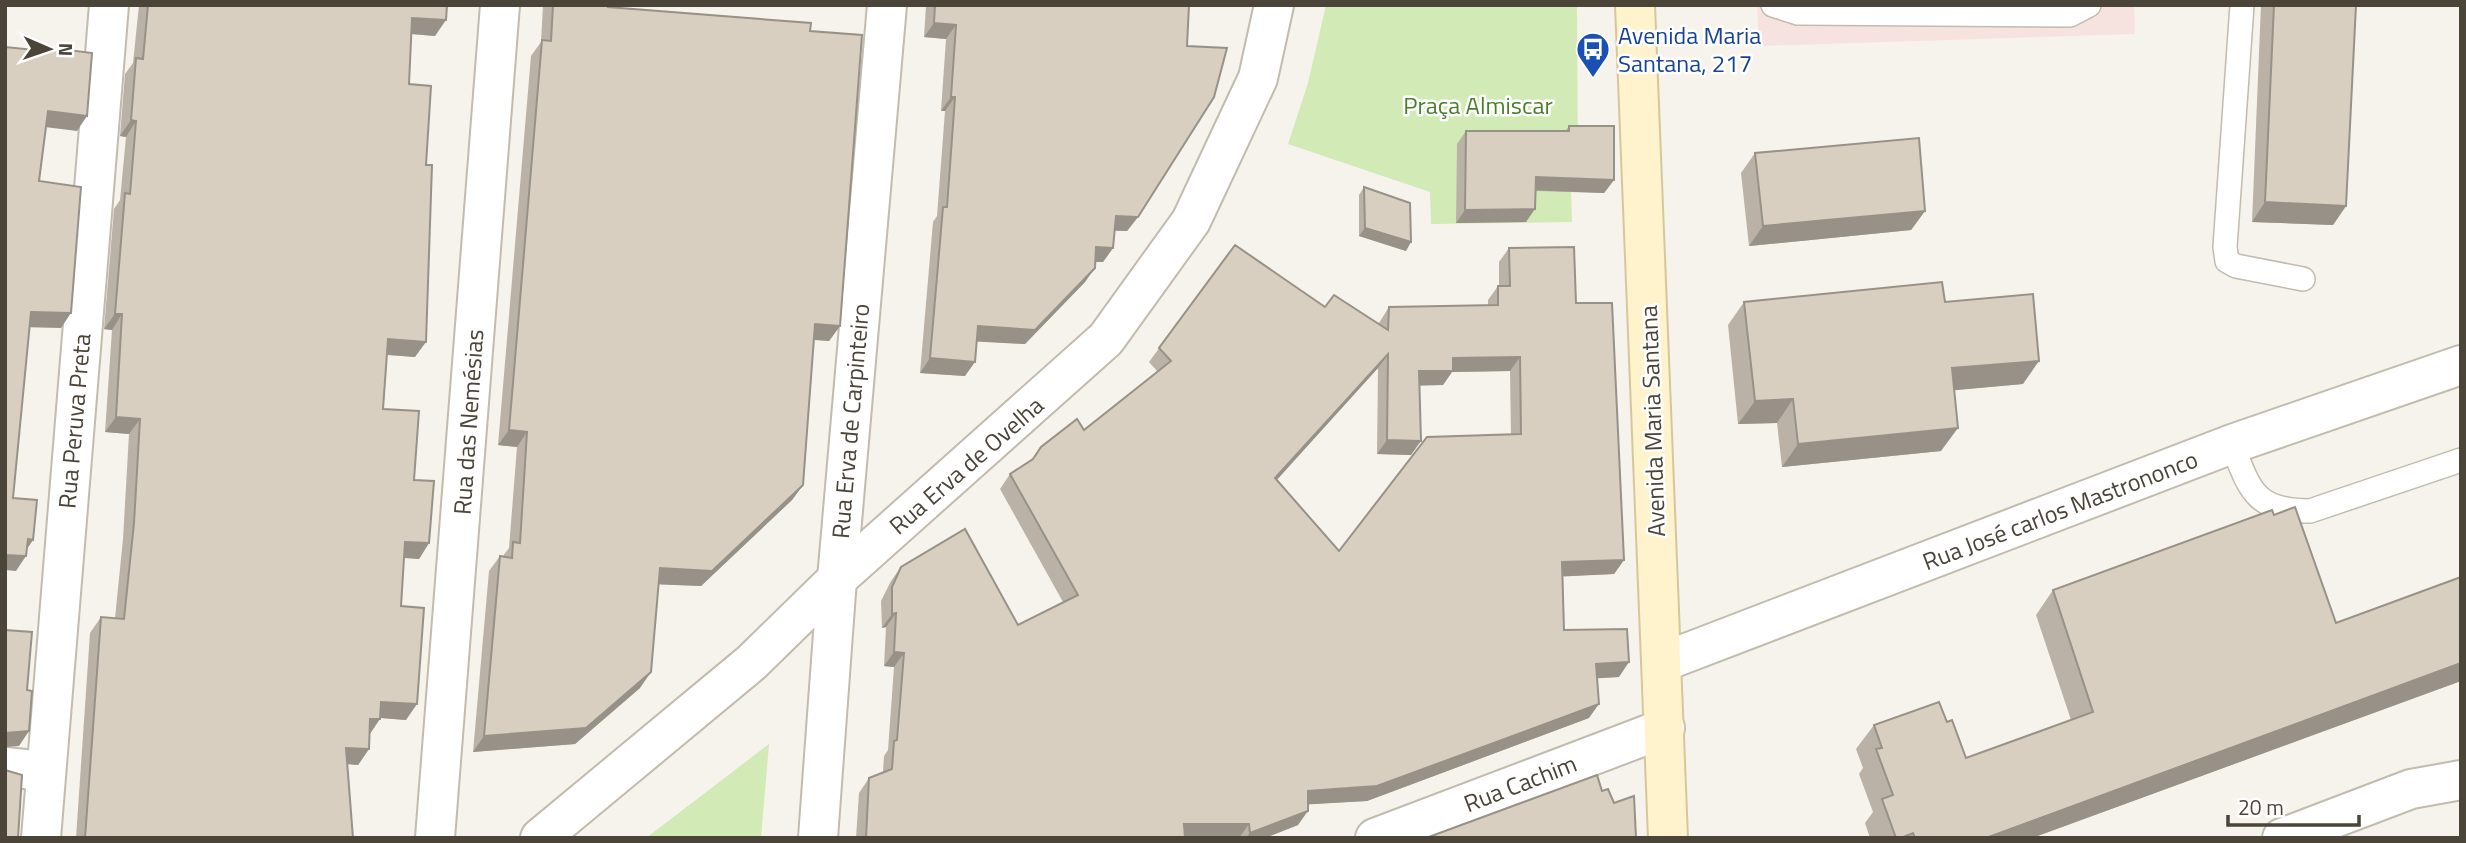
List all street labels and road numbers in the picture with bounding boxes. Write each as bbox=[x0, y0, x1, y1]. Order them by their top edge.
street label: Rua Erva de Carpinteiro bbox=[822, 302, 878, 540]
street label: Avenida Maria Santana bbox=[1630, 305, 1674, 537]
street label: Rua das Nemésias bbox=[444, 328, 492, 516]
street label: Rua Peruva Preta bbox=[48, 332, 100, 510]
street label: Rua Erva de Ovelha bbox=[881, 388, 1051, 542]
street label: Rua José carlos Mastrononco bbox=[1917, 441, 2203, 579]
street label: Rua Cachim bbox=[1458, 745, 1582, 821]

